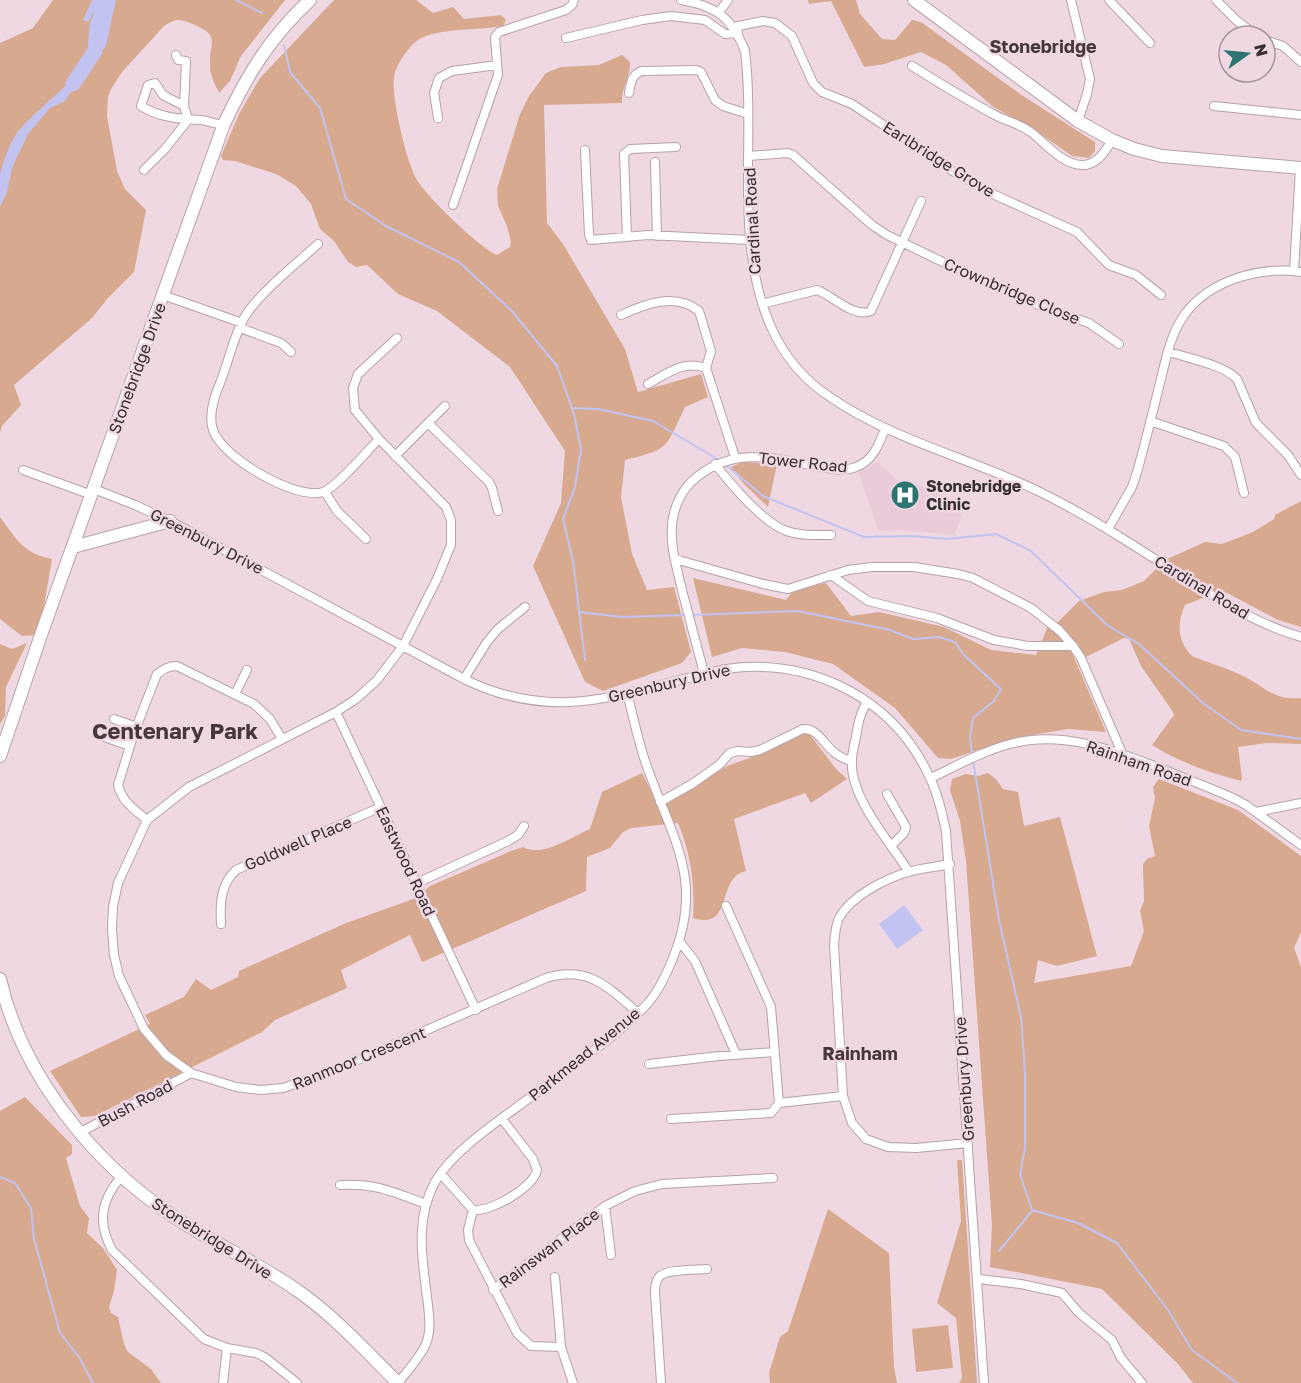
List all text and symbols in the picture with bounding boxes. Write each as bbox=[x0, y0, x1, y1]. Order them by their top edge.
north arrow bbox=[1217, 24, 1277, 84]
district label: Stonebridge bbox=[989, 35, 1097, 57]
text: N bbox=[1250, 42, 1273, 59]
street label: Earlbridge Grove bbox=[879, 117, 999, 201]
street label: Cardinal Road bbox=[739, 167, 765, 275]
street label: Crownbridge Close bbox=[941, 253, 1083, 329]
street label: Stonebridge Drive bbox=[104, 300, 170, 436]
street label: Tower Road bbox=[757, 447, 849, 477]
place label: Stonebridge Clinic bbox=[926, 476, 1021, 514]
hospital icon: Stonebridge Clinic bbox=[889, 479, 921, 511]
street label: Greenbury Drive bbox=[147, 504, 267, 578]
street label: Cardinal Road bbox=[1151, 551, 1253, 623]
street label: Greenbury Drive bbox=[606, 659, 732, 707]
district label: Centenary Park bbox=[92, 717, 258, 744]
street label: Rainham Road bbox=[1084, 736, 1194, 790]
street label: Eastwood Road bbox=[372, 803, 440, 919]
street label: Goldwell Place bbox=[241, 811, 355, 875]
street label: Parkmead Avenue bbox=[524, 1003, 644, 1105]
street label: Greenbury Drive bbox=[950, 1016, 978, 1142]
street label: Ranmoor Crescent bbox=[289, 1022, 429, 1094]
district label: Rainham bbox=[822, 1042, 898, 1064]
street label: Bush Road bbox=[94, 1075, 176, 1131]
street label: Stonebridge Drive bbox=[148, 1193, 276, 1283]
street label: Rainswan Place bbox=[495, 1204, 603, 1292]

